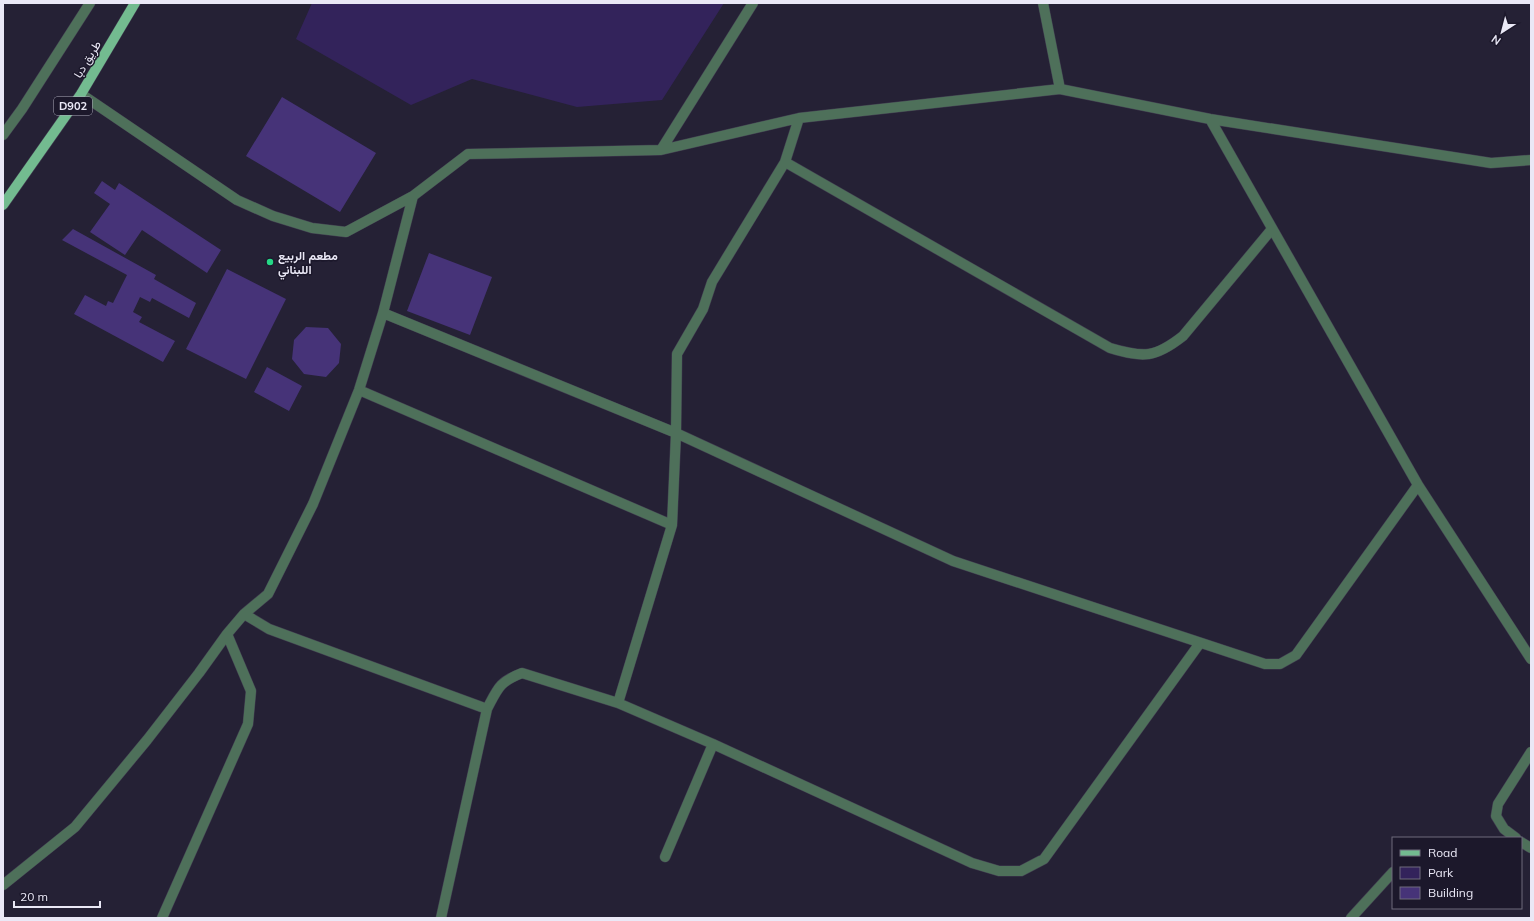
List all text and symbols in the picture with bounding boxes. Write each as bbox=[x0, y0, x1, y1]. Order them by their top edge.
north arrow bbox=[1482, 12, 1522, 52]
text: N bbox=[1489, 32, 1504, 48]
street label: طريق دبا bbox=[70, 37, 105, 81]
road number: D902 bbox=[54, 97, 92, 115]
place label: مطعم الربيع اللبناني bbox=[278, 248, 338, 280]
marker: مطعم الربيع اللبناني bbox=[265, 257, 275, 267]
legend bbox=[1392, 837, 1522, 909]
text: Road bbox=[1428, 845, 1457, 860]
text: Park bbox=[1428, 865, 1454, 880]
scale bar bbox=[14, 883, 100, 909]
text: Building bbox=[1428, 885, 1473, 900]
text: 20 m bbox=[20, 889, 48, 904]

